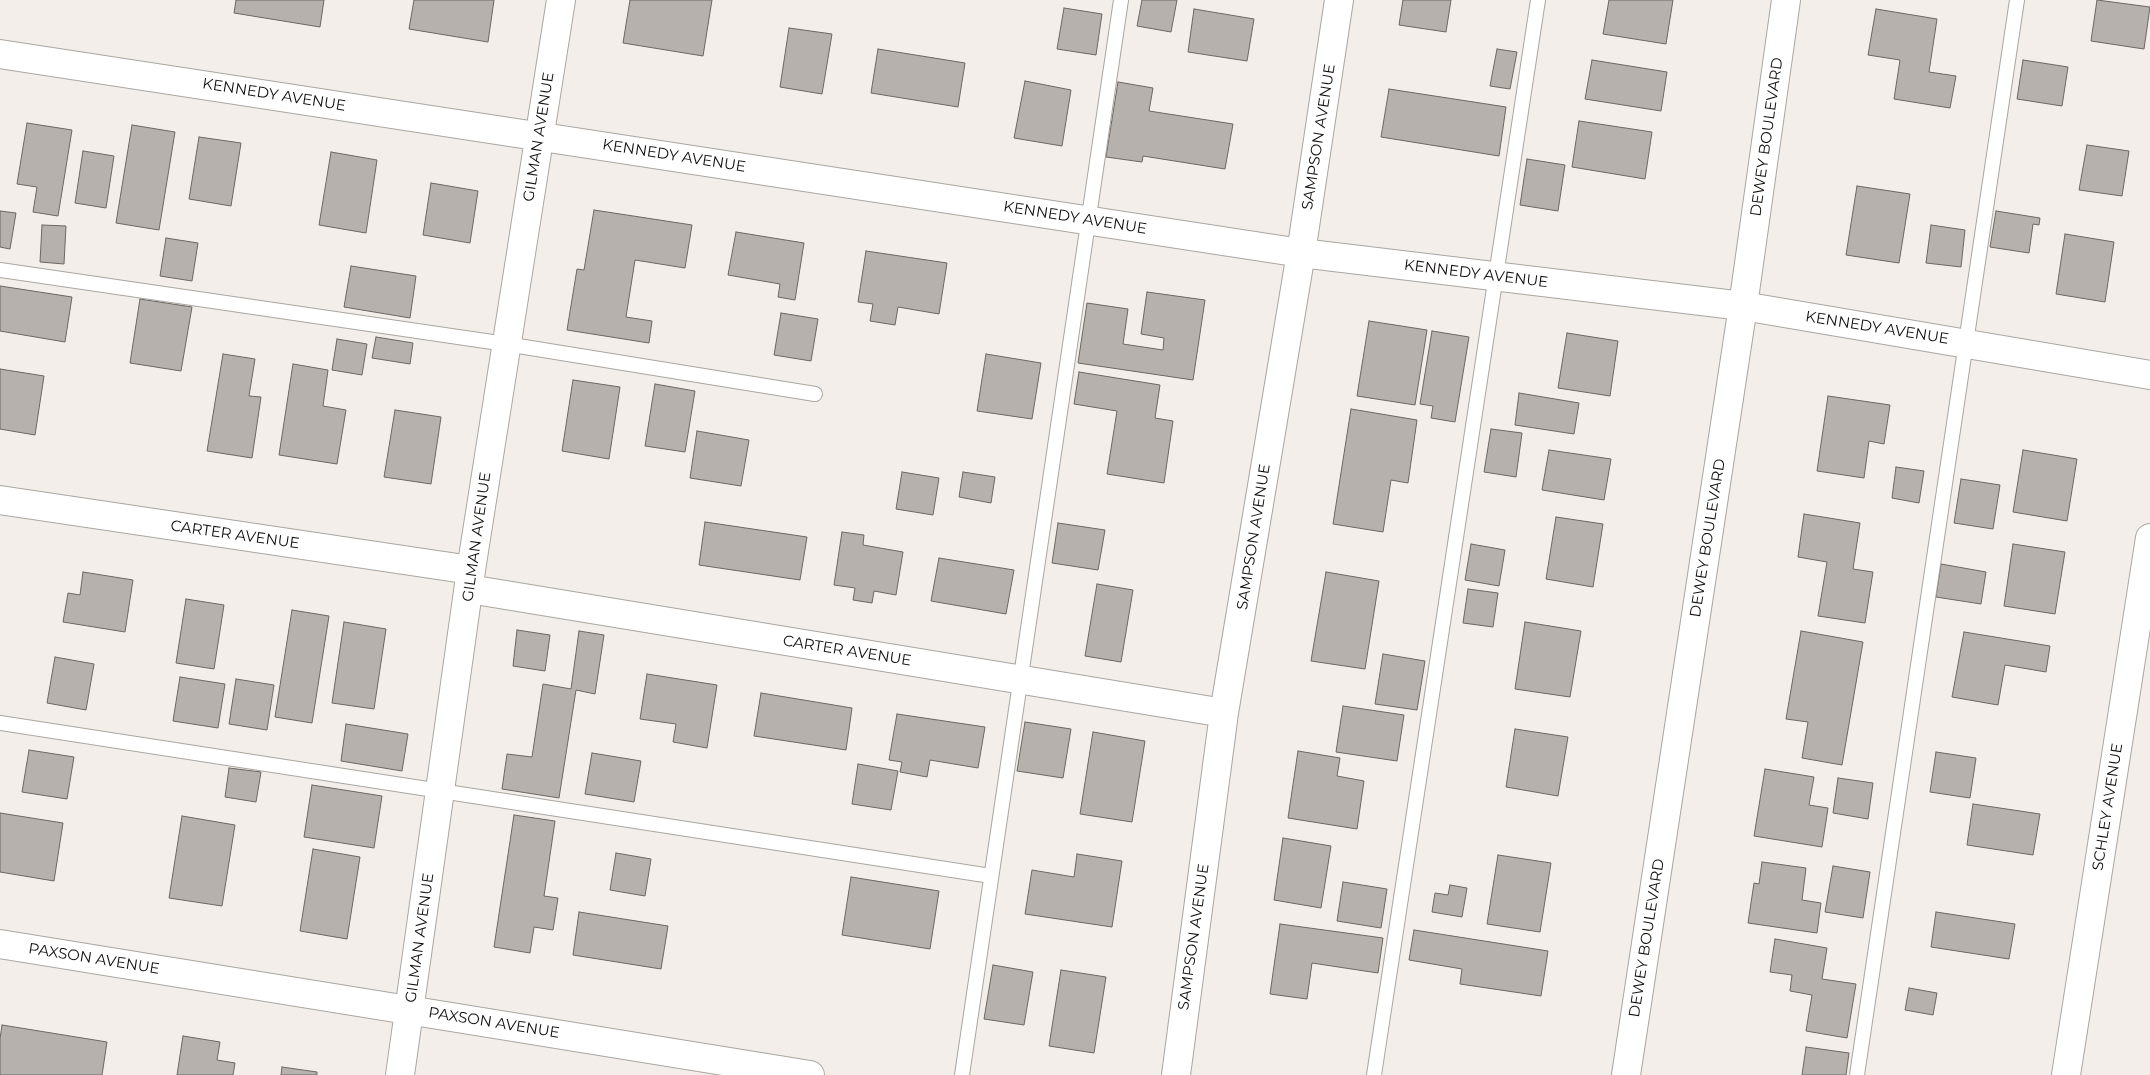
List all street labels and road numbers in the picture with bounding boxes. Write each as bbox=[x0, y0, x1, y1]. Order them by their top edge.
street label: DEWEY BOULEVARD bbox=[1747, 56, 1787, 218]
street label: SAMPSON AVENUE bbox=[1299, 63, 1339, 211]
street label: GILMAN AVENUE bbox=[520, 71, 558, 203]
street label: KENNEDY AVENUE bbox=[201, 75, 347, 115]
street label: KENNEDY AVENUE bbox=[601, 136, 747, 176]
street label: KENNEDY AVENUE bbox=[1002, 198, 1148, 238]
street label: KENNEDY AVENUE bbox=[1403, 256, 1549, 292]
street label: KENNEDY AVENUE bbox=[1804, 308, 1950, 348]
street label: DEWEY BOULEVARD bbox=[1687, 457, 1729, 619]
street label: SAMPSON AVENUE bbox=[1234, 463, 1274, 611]
street label: GILMAN AVENUE bbox=[459, 471, 495, 603]
street label: CARTER AVENUE bbox=[169, 517, 301, 553]
street label: CARTER AVENUE bbox=[781, 632, 913, 670]
street label: SCHLEY AVENUE bbox=[2089, 742, 2127, 872]
street label: DEWEY BOULEVARD bbox=[1626, 857, 1668, 1019]
street label: SAMPSON AVENUE bbox=[1175, 863, 1213, 1011]
street label: GILMAN AVENUE bbox=[402, 872, 438, 1004]
street label: PAXSON AVENUE bbox=[27, 940, 161, 978]
street label: PAXSON AVENUE bbox=[427, 1004, 561, 1042]

